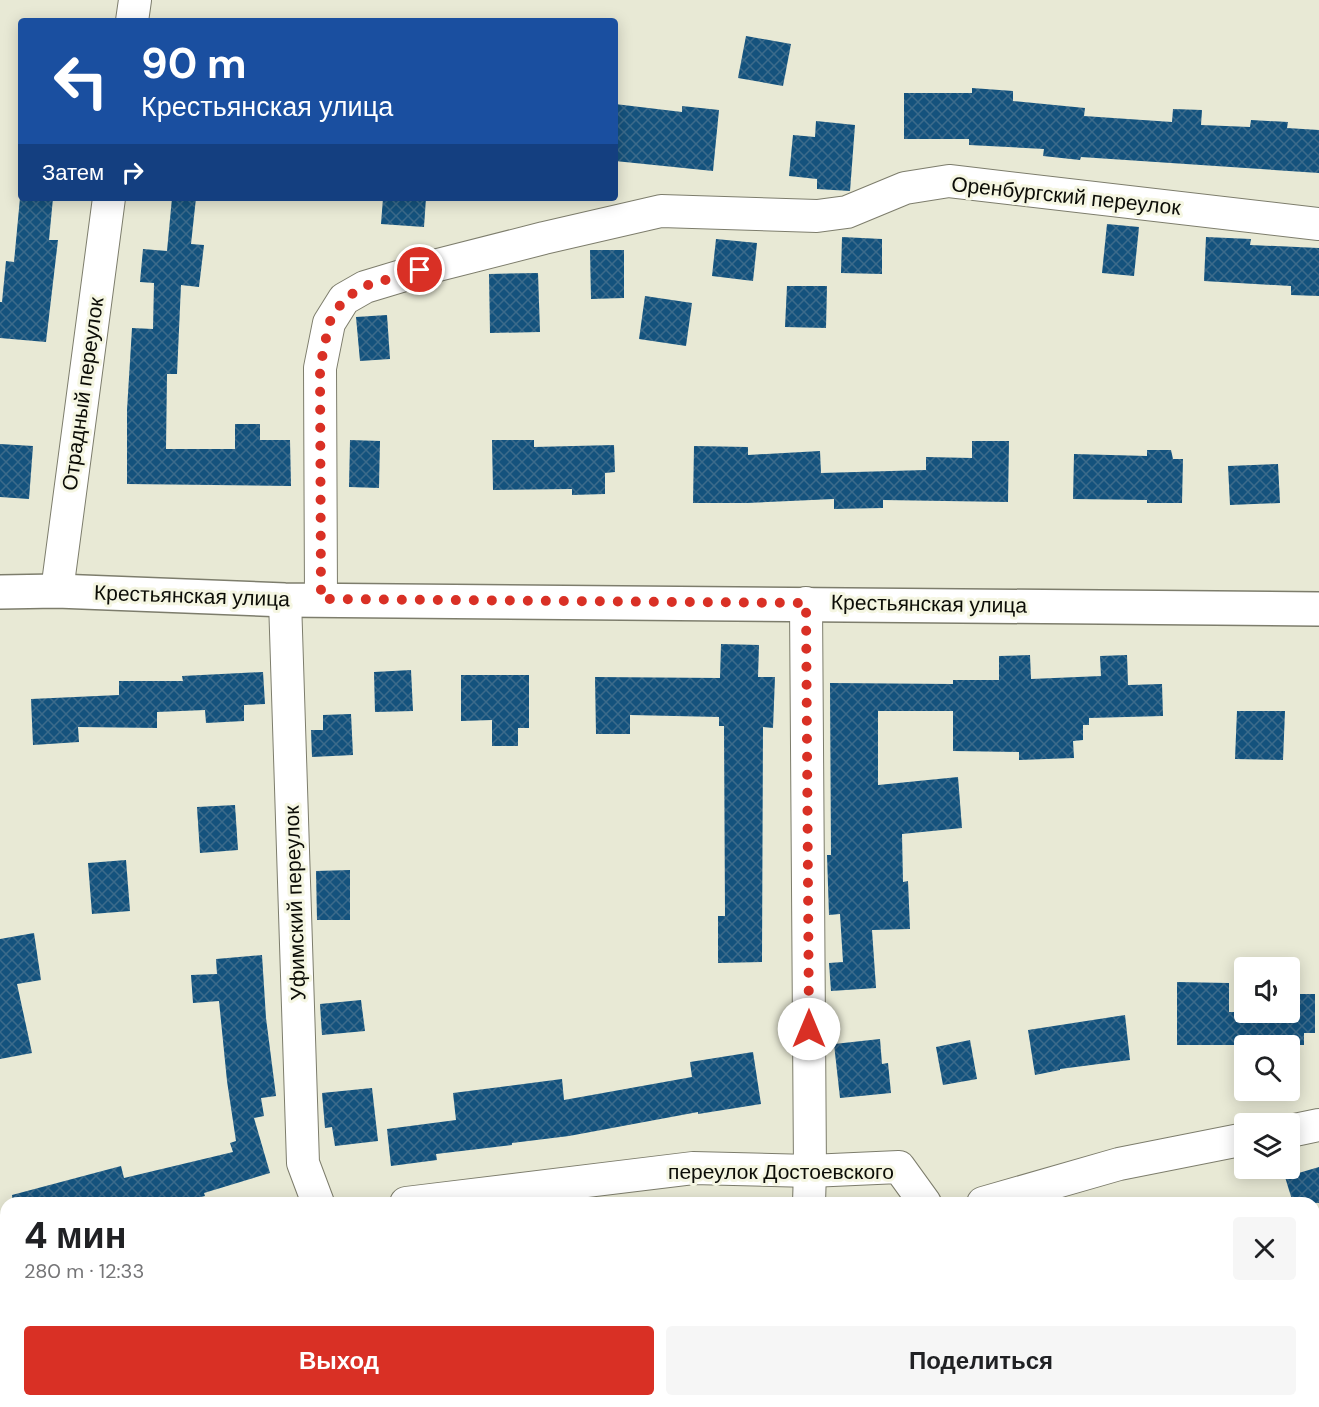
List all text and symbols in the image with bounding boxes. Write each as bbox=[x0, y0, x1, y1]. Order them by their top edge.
text: 90 m bbox=[141, 36, 247, 91]
icon: left bbox=[42, 42, 120, 120]
text: Крестьянская улица bbox=[141, 89, 393, 124]
icon: right bbox=[116, 156, 149, 189]
text: Затем bbox=[42, 158, 104, 187]
street label: Оренбургский переулок bbox=[950, 170, 1183, 222]
pin bbox=[394, 244, 445, 295]
icon: arrive bbox=[403, 253, 436, 286]
street label: Отрадный переулок bbox=[56, 295, 111, 493]
street label: Крестьянская улица bbox=[94, 579, 291, 613]
street label: Крестьянская улица bbox=[831, 588, 1028, 620]
street label: Уфимский переулок bbox=[278, 804, 312, 1001]
map controls bbox=[1234, 957, 1300, 1179]
button: sound bbox=[1234, 957, 1300, 1023]
position arrow bbox=[777, 997, 841, 1061]
button: search bbox=[1234, 1035, 1300, 1101]
button: layers bbox=[1234, 1113, 1300, 1179]
street label: переулок Достоевского bbox=[668, 1158, 894, 1186]
text: 4 мин bbox=[24, 1212, 126, 1259]
button: close bbox=[1233, 1217, 1296, 1280]
text: 280 m · 12:33 bbox=[24, 1258, 144, 1284]
button: Выход bbox=[24, 1326, 654, 1395]
button: Поделиться bbox=[666, 1326, 1296, 1395]

